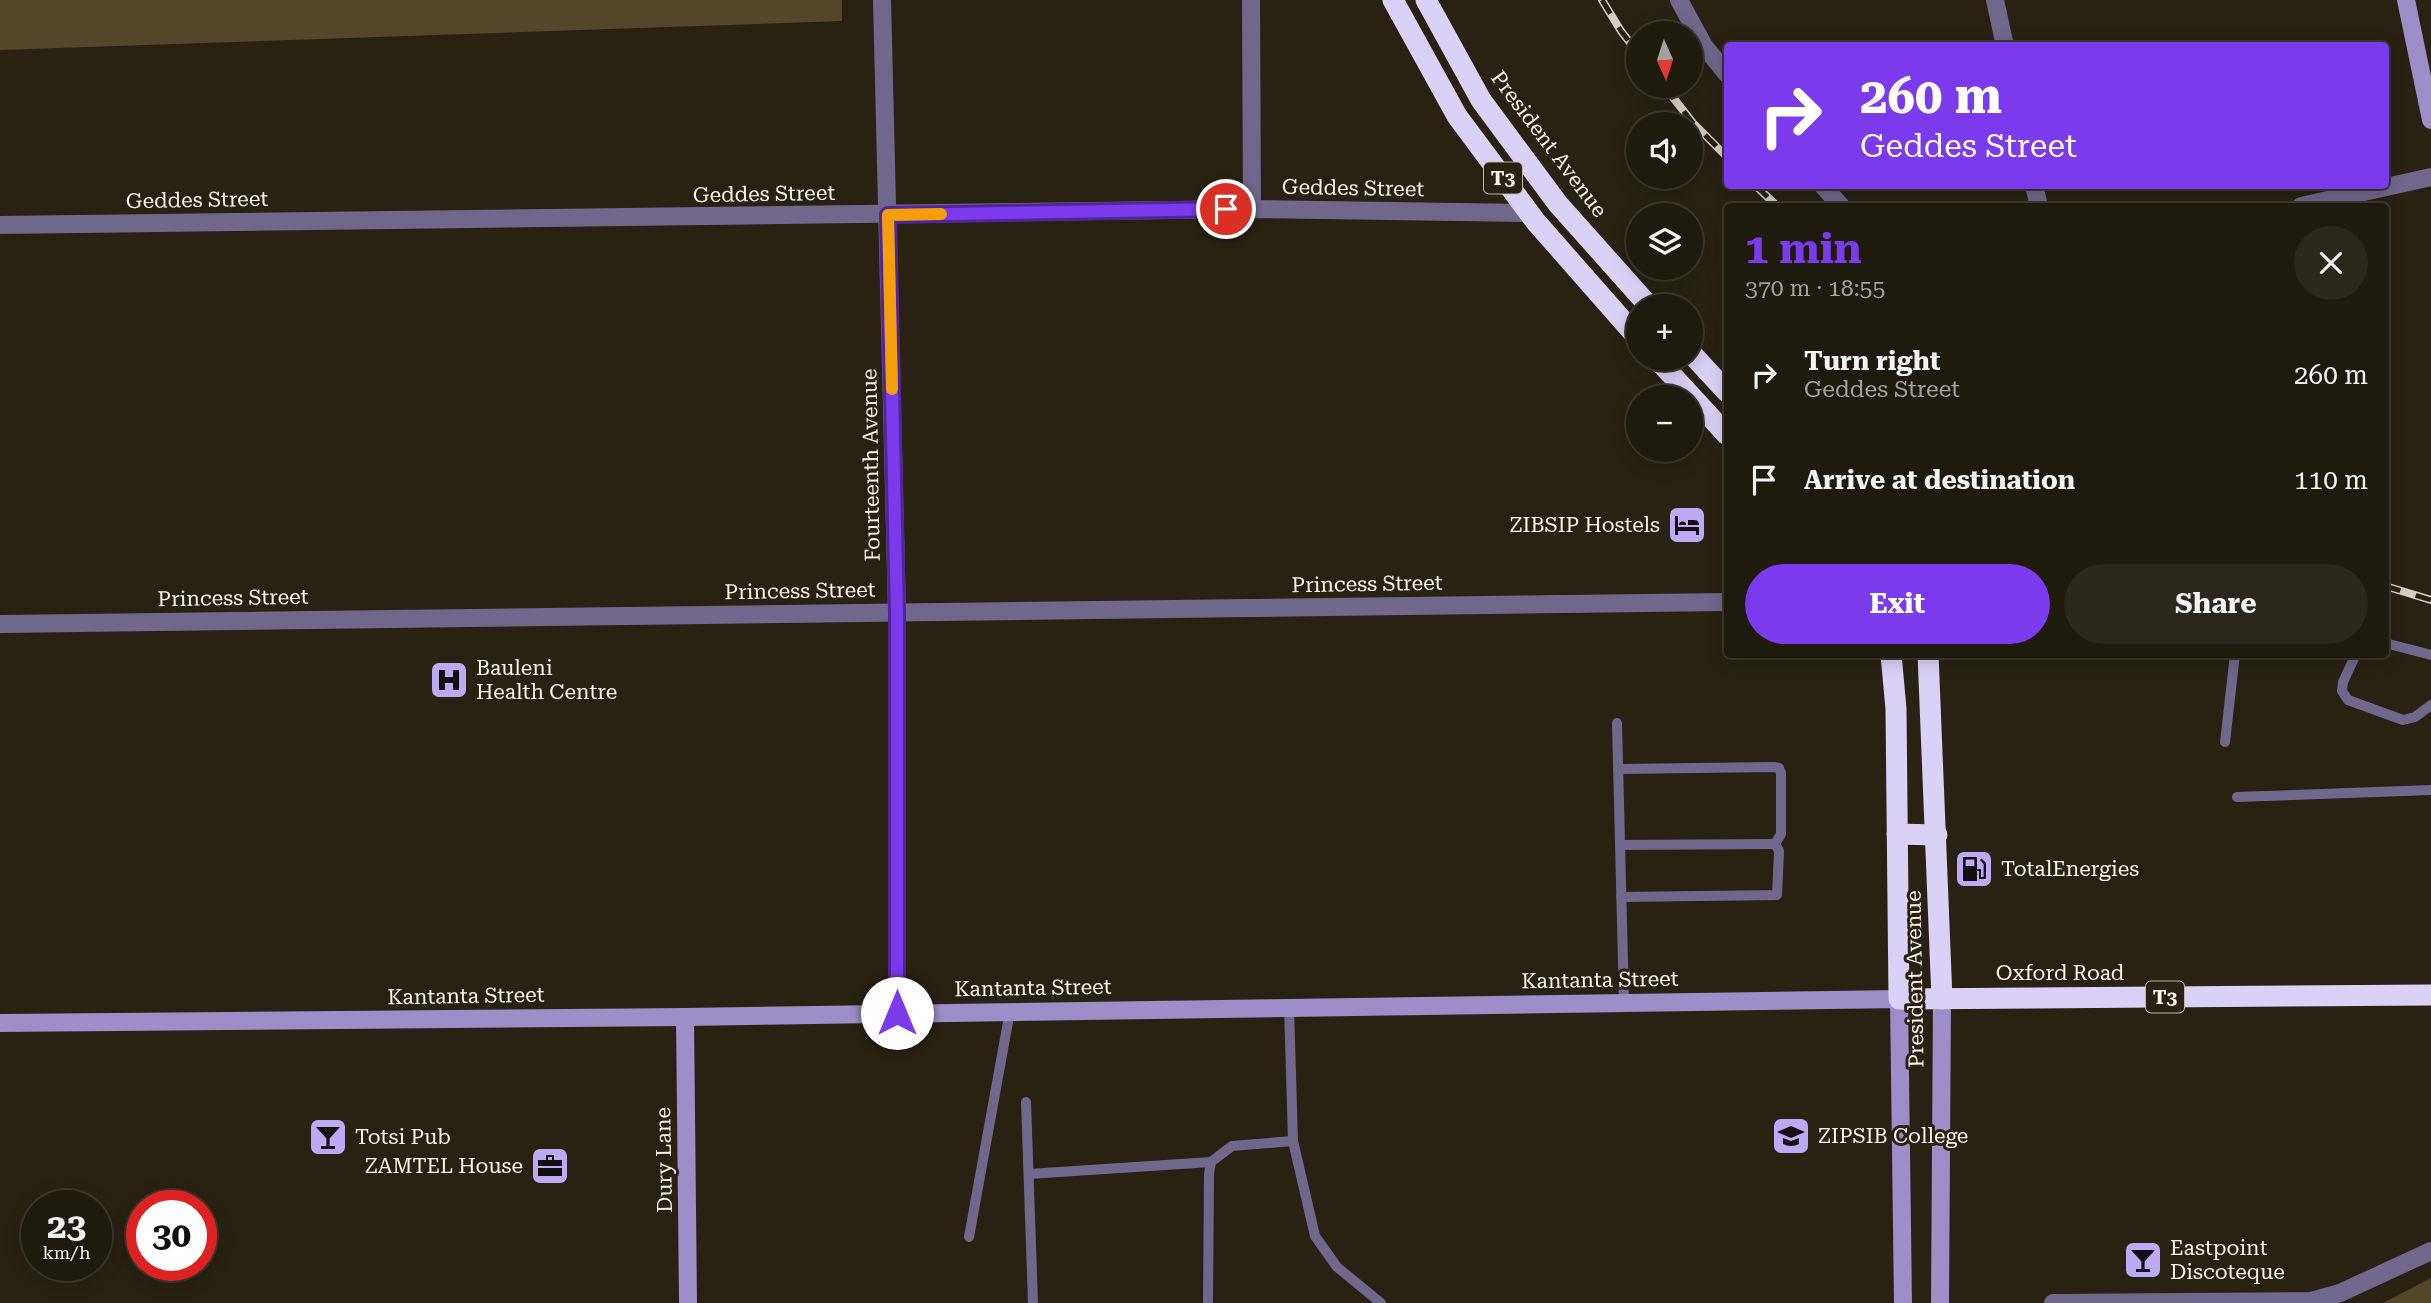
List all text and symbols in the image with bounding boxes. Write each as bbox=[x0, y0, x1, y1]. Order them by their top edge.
north arrow bbox=[1626, 21, 1703, 98]
map controls bbox=[1626, 21, 1703, 462]
street label: President Avenue bbox=[1486, 66, 1612, 222]
text: 260 m bbox=[1860, 68, 2002, 125]
icon: right bbox=[1745, 70, 1836, 161]
button: sound bbox=[1626, 112, 1703, 189]
text: Geddes Street bbox=[1860, 127, 2077, 165]
road number: T3 bbox=[1484, 162, 1522, 194]
street label: Geddes Street bbox=[1282, 175, 1425, 201]
pin bbox=[1196, 179, 1256, 239]
street label: Geddes Street bbox=[693, 181, 836, 207]
street label: Geddes Street bbox=[126, 187, 269, 213]
icon: arrive bbox=[1207, 190, 1245, 228]
button: layers bbox=[1626, 203, 1703, 280]
text: 1 min bbox=[1745, 224, 1862, 273]
button: close bbox=[2294, 226, 2368, 300]
text: 370 m · 18:55 bbox=[1745, 275, 1885, 302]
button: + bbox=[1626, 294, 1703, 371]
text: Turn right bbox=[1804, 346, 1940, 376]
icon: right bbox=[1745, 356, 1783, 394]
text: 260 m bbox=[2294, 360, 2368, 390]
street label: Fourteenth Avenue bbox=[857, 368, 885, 562]
text: Geddes Street bbox=[1804, 376, 1960, 403]
button: − bbox=[1626, 385, 1703, 462]
icon: arrive bbox=[1745, 461, 1783, 499]
text: Arrive at destination bbox=[1804, 465, 2075, 495]
text: 110 m bbox=[2294, 465, 2368, 495]
hotel icon: ZIBSIP Hostels bbox=[1666, 504, 1708, 546]
place label: ZIBSIP Hostels bbox=[1510, 513, 1660, 537]
button: Exit bbox=[1745, 564, 2050, 644]
button: Share bbox=[2064, 564, 2368, 644]
street label: Princess Street bbox=[1291, 571, 1443, 597]
street label: Princess Street bbox=[724, 578, 876, 604]
street label: Princess Street bbox=[157, 585, 309, 611]
place label: Bauleni Health Centre bbox=[476, 656, 617, 704]
hospital icon: Bauleni Health Centre bbox=[428, 659, 470, 701]
fuel station icon: TotalEnergies bbox=[1953, 848, 1995, 890]
place label: TotalEnergies bbox=[2001, 857, 2139, 881]
street label: President Avenue bbox=[1901, 890, 1929, 1068]
street label: Oxford Road bbox=[1996, 961, 2125, 985]
street label: Kantanta Street bbox=[1521, 967, 1679, 993]
street label: Kantanta Street bbox=[954, 975, 1112, 1001]
position arrow bbox=[860, 976, 934, 1050]
road number: T3 bbox=[2146, 981, 2184, 1012]
street label: Kantanta Street bbox=[387, 983, 545, 1009]
street label: Dury Lane bbox=[651, 1107, 677, 1213]
school or university icon: ZIPSIB College bbox=[1770, 1115, 1812, 1157]
bar icon: Totsi Pub bbox=[307, 1116, 349, 1158]
place label: ZIPSIB College bbox=[1818, 1124, 1968, 1148]
place label: Totsi Pub bbox=[355, 1125, 451, 1149]
office icon: ZAMTEL House bbox=[529, 1145, 571, 1187]
place label: ZAMTEL House bbox=[365, 1154, 523, 1178]
speed limit sign: 30 bbox=[126, 1190, 217, 1281]
text: 23 bbox=[47, 1206, 86, 1247]
place label: Eastpoint Discoteque bbox=[2170, 1236, 2285, 1284]
bar icon: Eastpoint Discoteque bbox=[2122, 1239, 2164, 1281]
text: km/h bbox=[42, 1242, 91, 1263]

